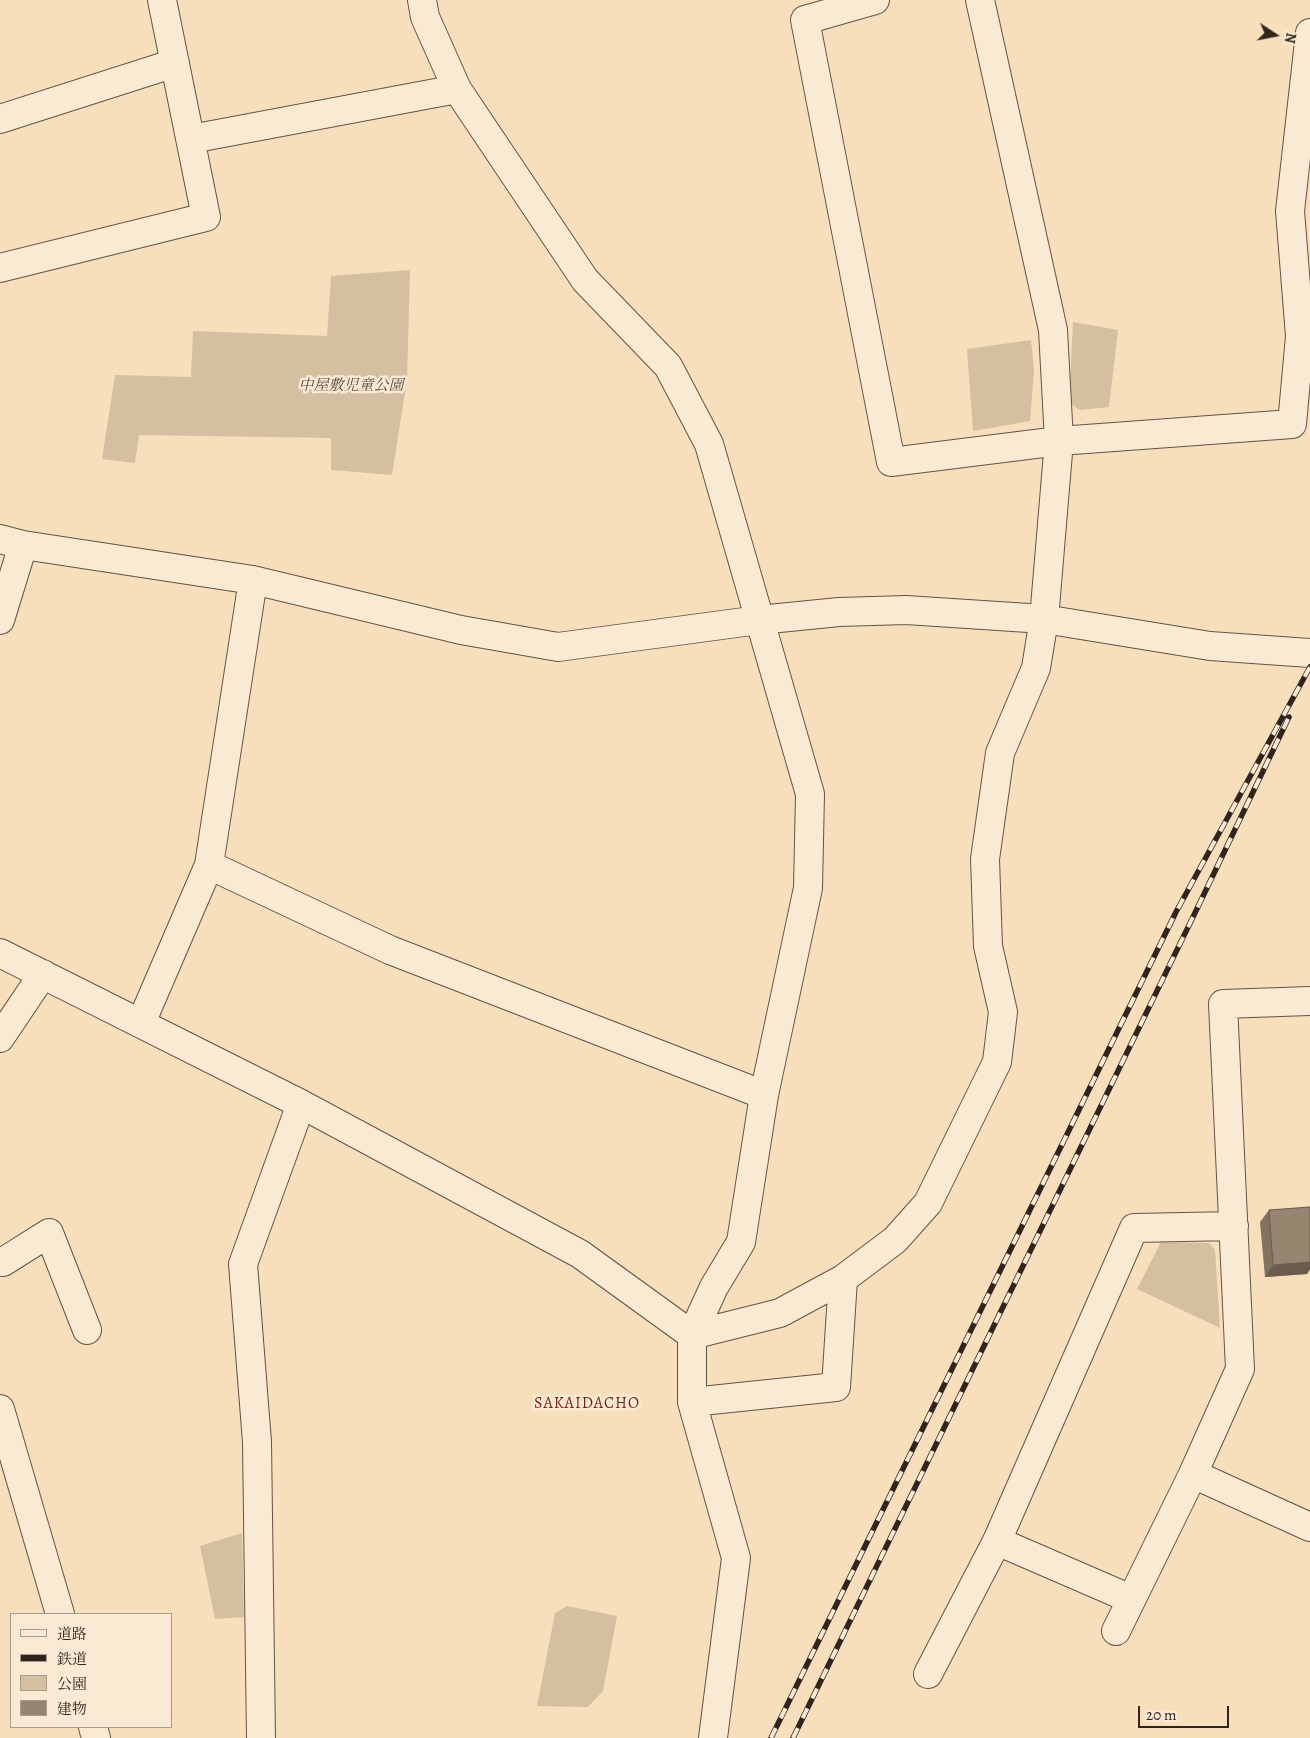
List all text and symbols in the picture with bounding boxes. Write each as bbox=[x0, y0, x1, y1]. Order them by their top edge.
north arrow bbox=[1250, 10, 1300, 60]
text: N bbox=[1280, 31, 1301, 45]
park label: 中屋敷児童公園 bbox=[299, 377, 403, 395]
district label: SAKAIDACHO bbox=[533, 1394, 641, 1414]
legend bbox=[10, 1613, 172, 1728]
text: 道路 bbox=[57, 1624, 87, 1644]
text: 鉄道 bbox=[57, 1649, 87, 1669]
text: 公園 bbox=[57, 1674, 87, 1694]
scale bar bbox=[1140, 1696, 1231, 1728]
text: 建物 bbox=[57, 1699, 87, 1719]
text: 20 m bbox=[1146, 1705, 1177, 1725]

